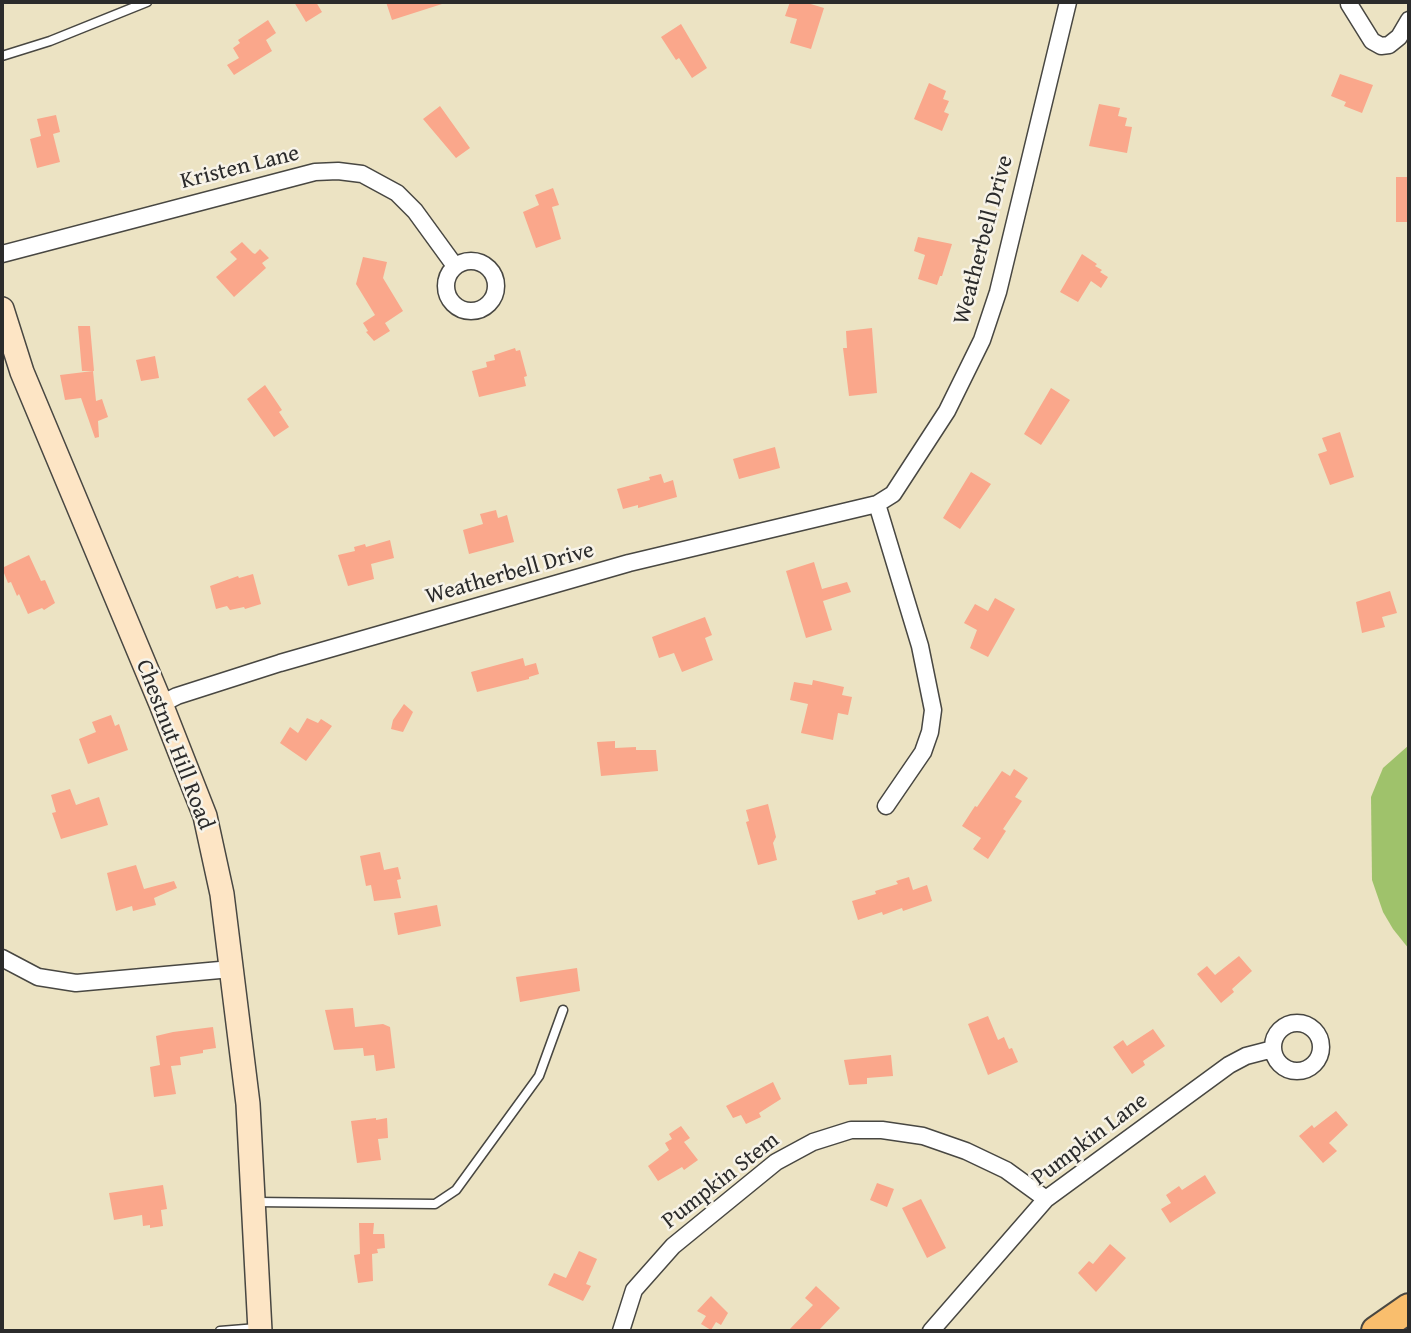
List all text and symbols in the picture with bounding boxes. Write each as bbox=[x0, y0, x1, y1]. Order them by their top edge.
street label: Kristen Lane bbox=[178, 140, 302, 196]
street label: Weatherbell Drive bbox=[948, 152, 1020, 328]
street label: Weatherbell Drive bbox=[423, 537, 597, 611]
street label: Chestnut Hill Road bbox=[129, 656, 219, 834]
street label: Pumpkin Lane bbox=[1027, 1087, 1153, 1193]
street label: Pumpkin Stem bbox=[657, 1127, 785, 1235]

